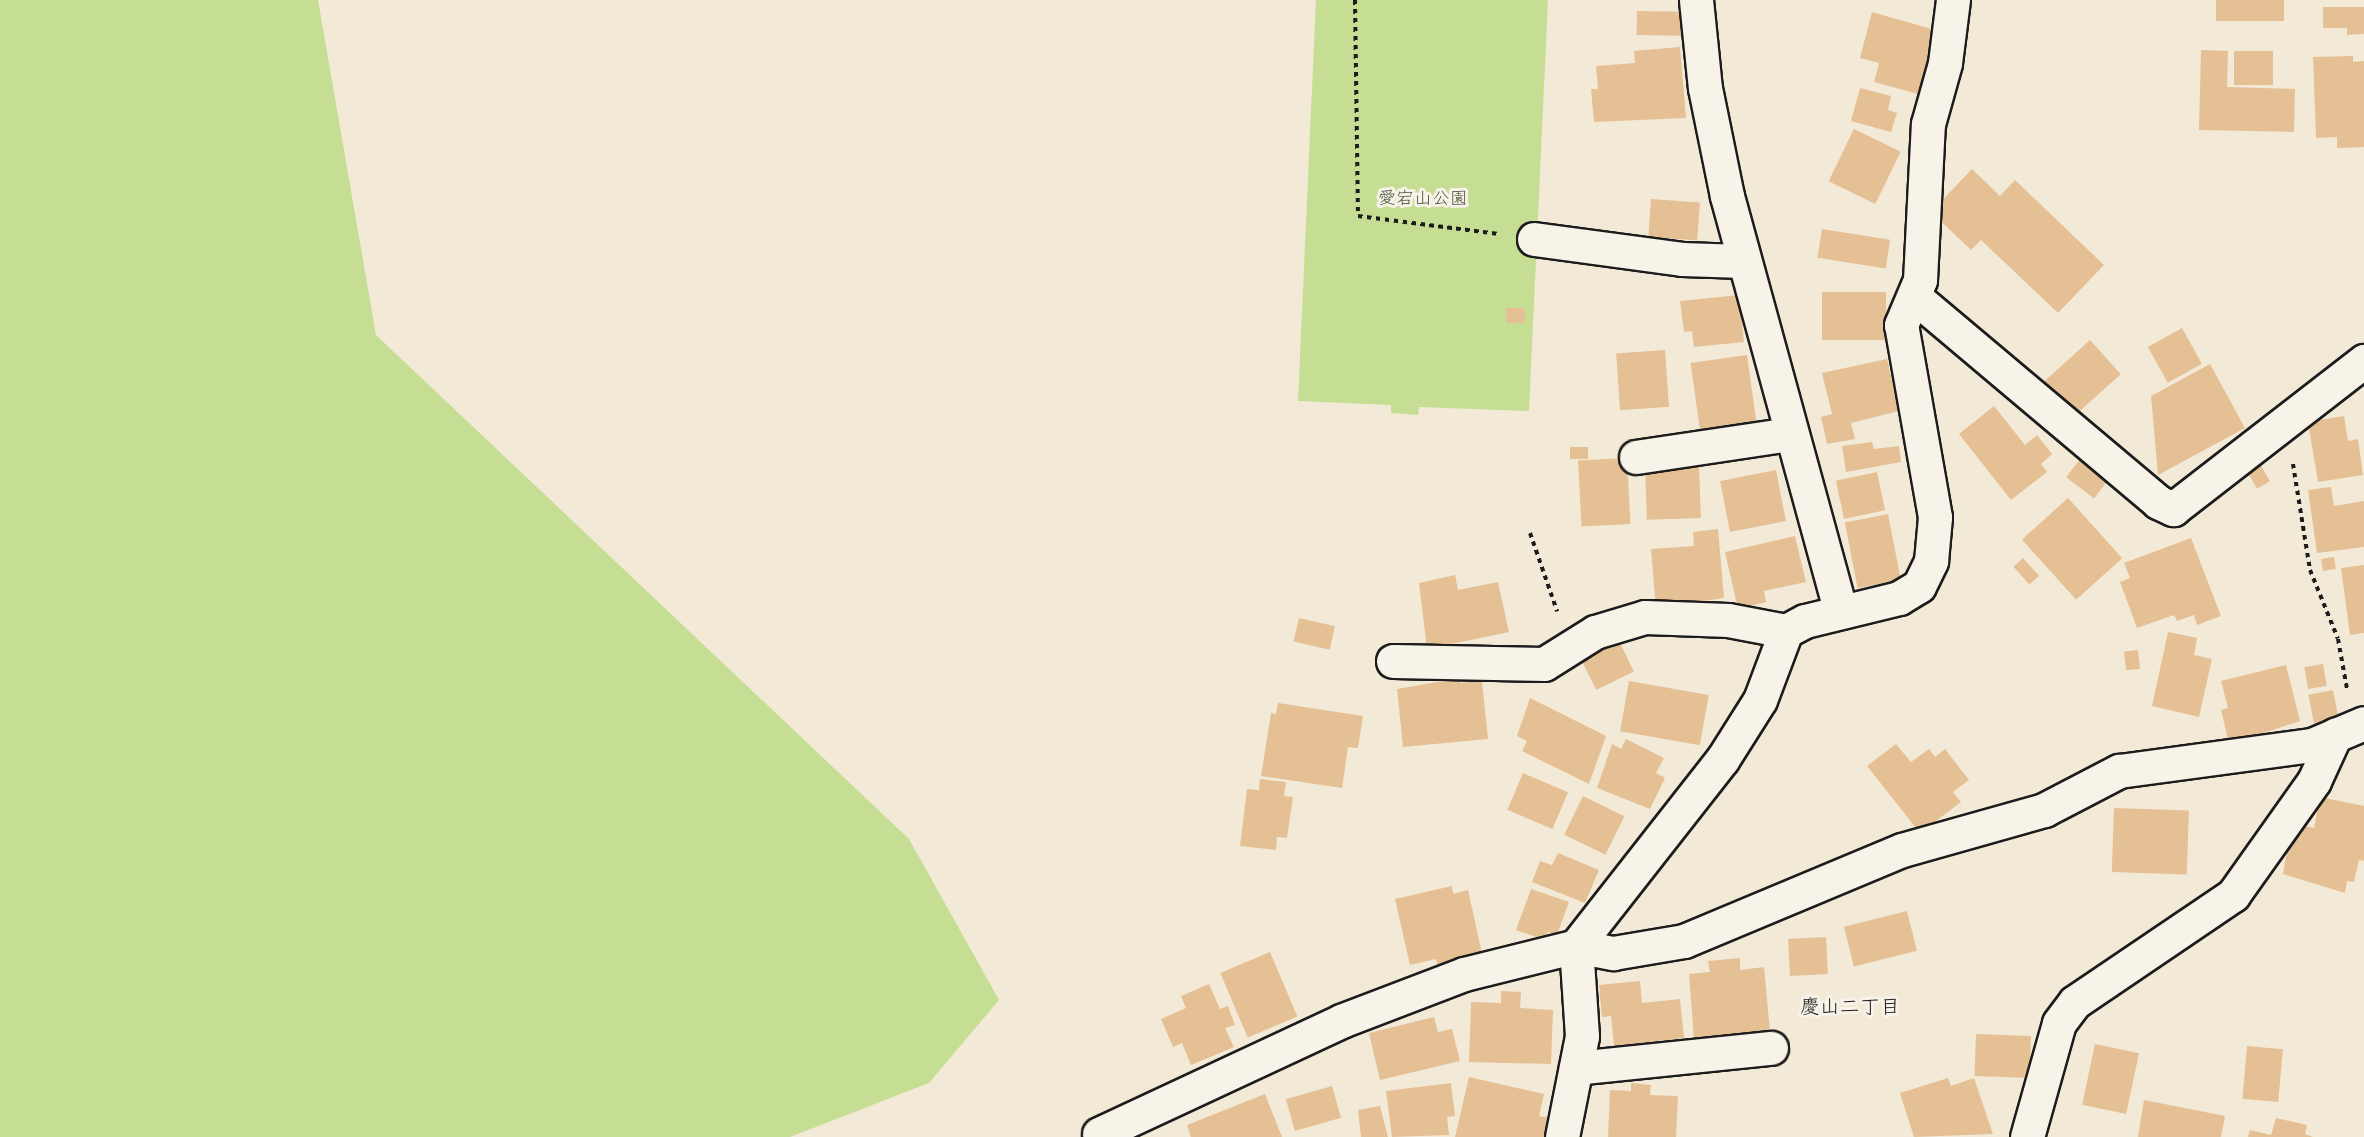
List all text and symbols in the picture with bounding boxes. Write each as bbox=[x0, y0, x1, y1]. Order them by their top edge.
park label: 愛宕山公園 bbox=[1378, 190, 1468, 212]
district label: 慶山二丁目 bbox=[1800, 997, 1900, 1021]

